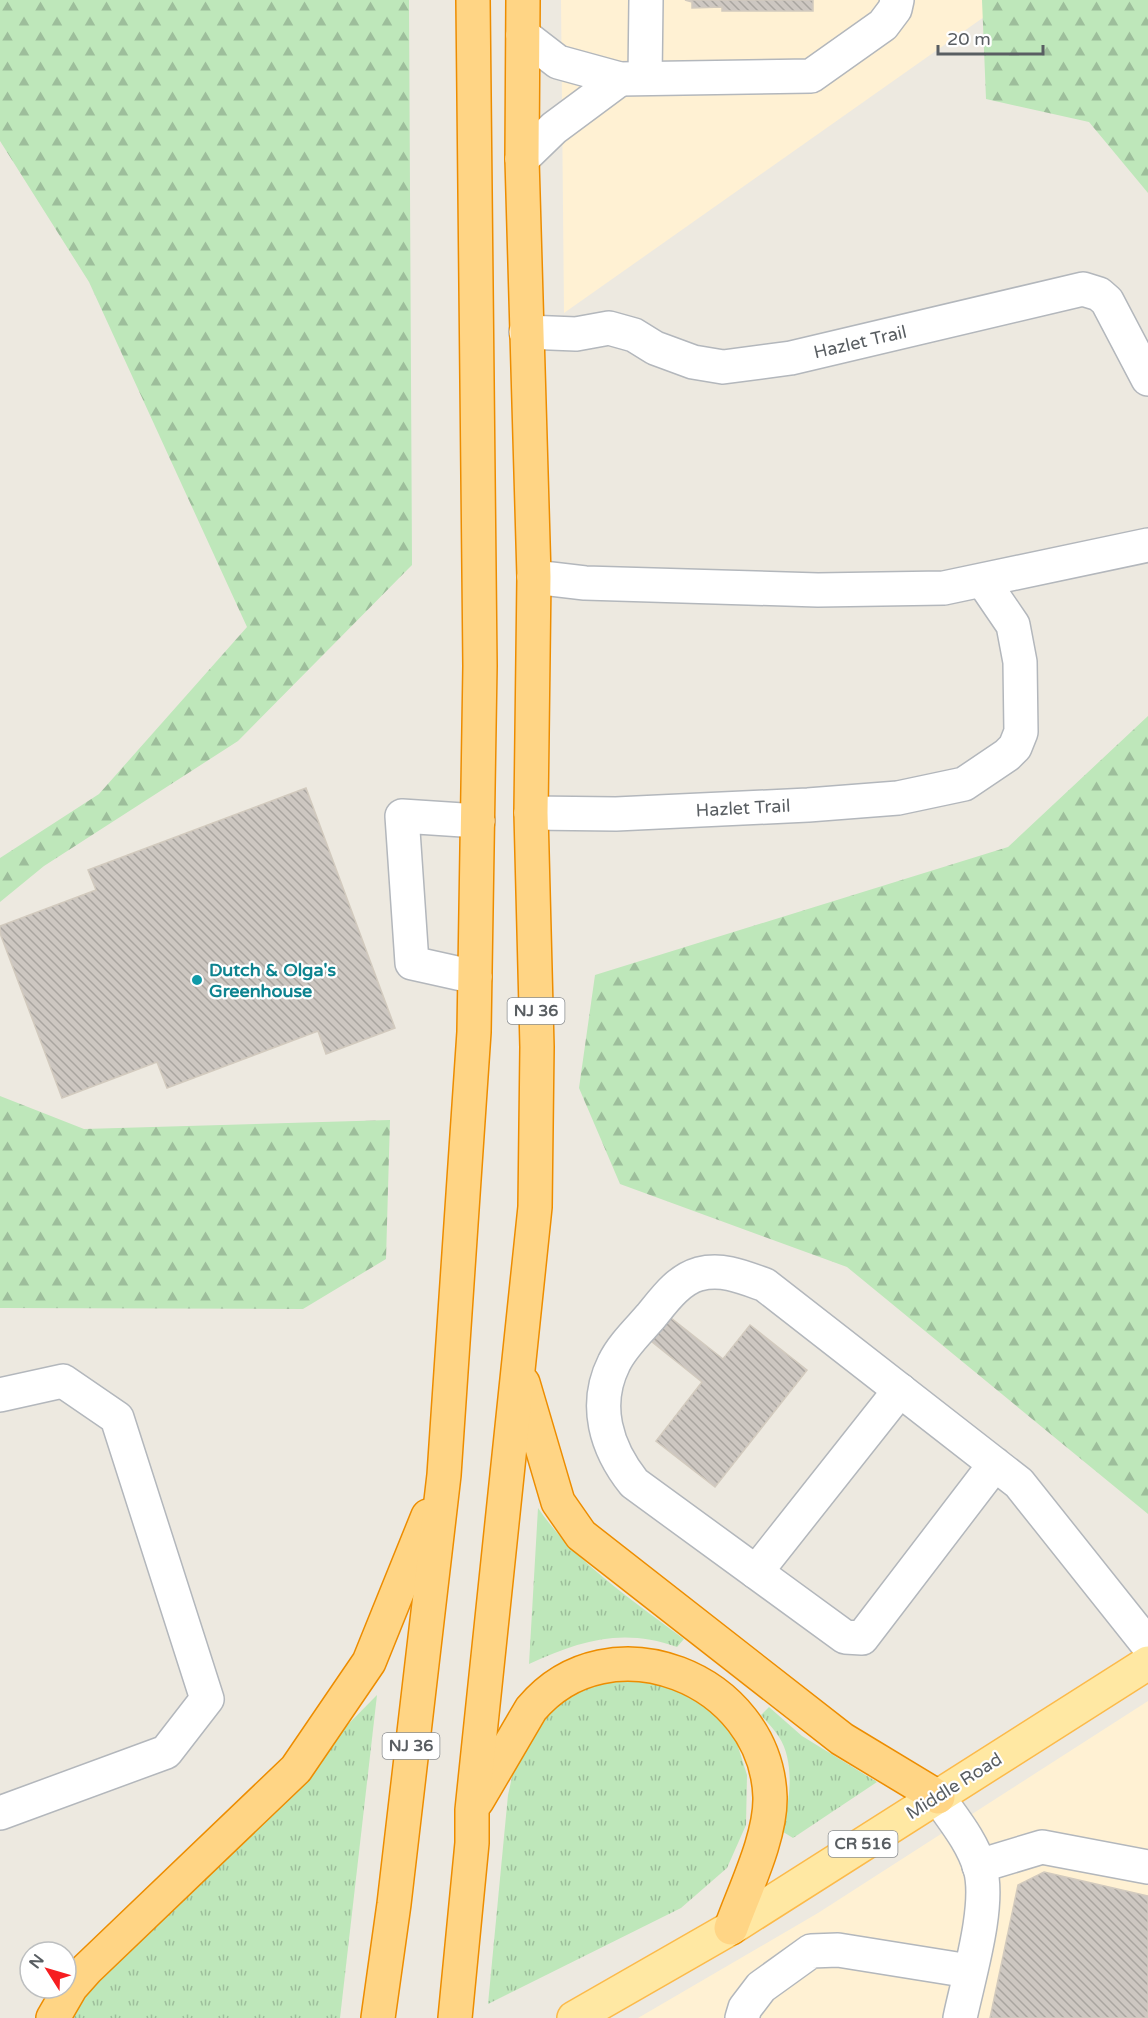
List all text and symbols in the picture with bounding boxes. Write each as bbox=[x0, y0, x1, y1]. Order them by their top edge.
scale bar bbox=[938, 18, 1043, 56]
text: 20 m bbox=[947, 28, 991, 50]
street label: Hazlet Trail bbox=[811, 321, 909, 363]
street label: Hazlet Trail bbox=[695, 795, 791, 821]
place label: Dutch & Olga's Greenhouse bbox=[209, 959, 337, 1002]
marker: Dutch & Olga's Greenhouse bbox=[190, 973, 204, 987]
road number: NJ 36 bbox=[508, 998, 564, 1024]
road number: NJ 36 bbox=[382, 1733, 440, 1759]
street label: Middle Road bbox=[902, 1748, 1006, 1824]
road number: CR 516 bbox=[828, 1831, 898, 1857]
north arrow bbox=[18, 1940, 78, 2000]
text: N bbox=[25, 1950, 49, 1973]

